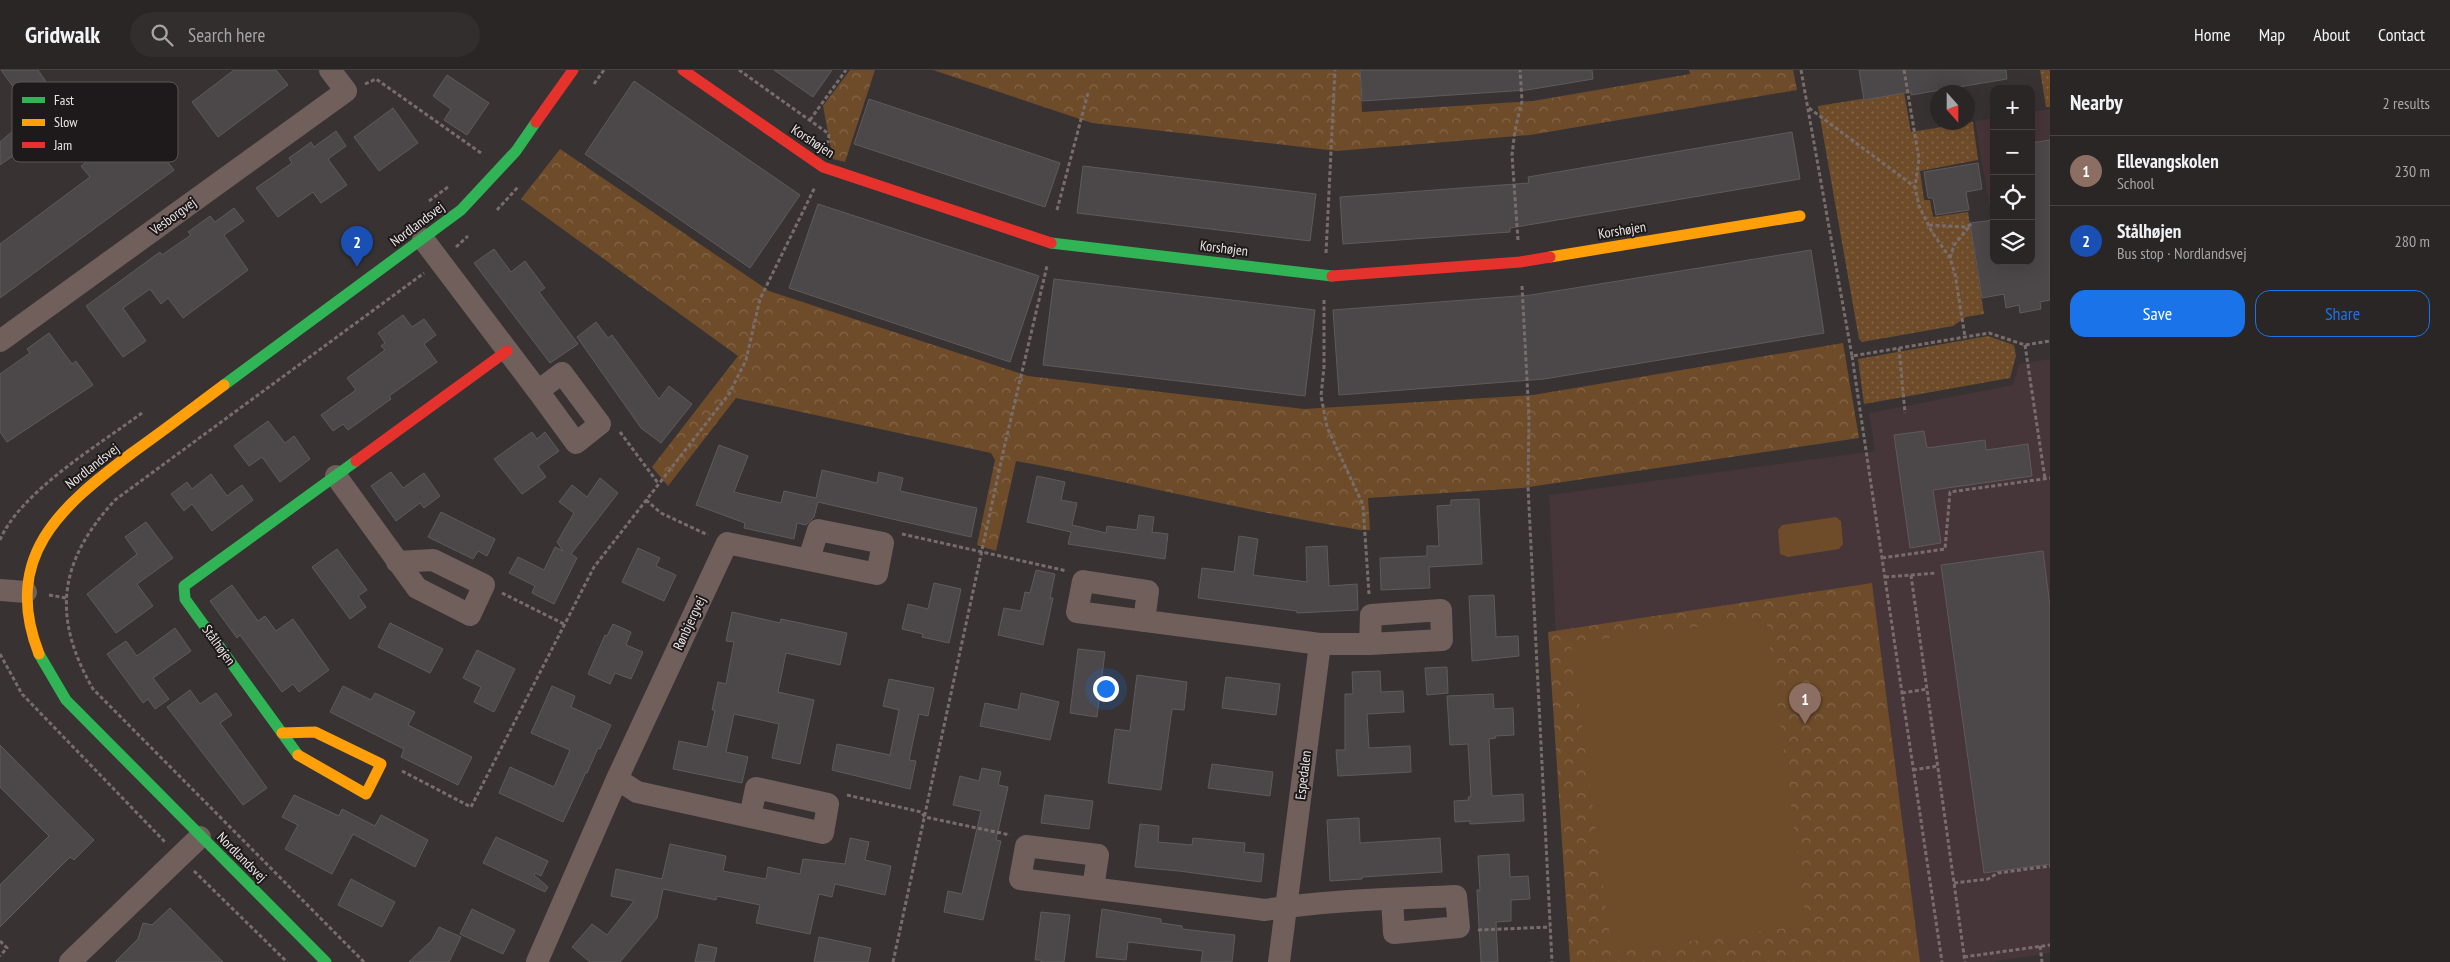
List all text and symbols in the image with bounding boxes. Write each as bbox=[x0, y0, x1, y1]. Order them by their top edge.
search box bbox=[130, 12, 480, 57]
text: Gridwalk bbox=[25, 19, 100, 50]
icon: search bbox=[148, 21, 176, 49]
text: Search here bbox=[188, 23, 265, 47]
text: Home bbox=[2194, 23, 2231, 46]
text: Map bbox=[2259, 23, 2285, 46]
text: About bbox=[2313, 23, 2350, 46]
text: Contact bbox=[2378, 23, 2425, 46]
legend bbox=[12, 82, 178, 162]
north arrow bbox=[1930, 85, 1975, 130]
map controls bbox=[1990, 85, 2035, 265]
button: + bbox=[1990, 85, 2035, 130]
text: Nearby bbox=[2070, 89, 2123, 116]
text: Fast bbox=[54, 91, 74, 109]
text: 2 results bbox=[2383, 93, 2430, 113]
text: Slow bbox=[54, 113, 78, 131]
street label: Korshøjen bbox=[788, 120, 838, 162]
button: − bbox=[1990, 130, 2035, 175]
text: Jam bbox=[53, 136, 72, 154]
text: Ellevangskolen bbox=[2117, 149, 2219, 173]
text: 1 bbox=[2082, 161, 2090, 181]
text: 230 m bbox=[2395, 161, 2430, 181]
text: School bbox=[2117, 173, 2154, 193]
button: locate bbox=[1990, 175, 2035, 220]
street label: Vesborgvej bbox=[146, 193, 200, 239]
street label: Nordlandsvej bbox=[386, 198, 448, 250]
street label: Korshøjen bbox=[1597, 217, 1647, 243]
text: Stålhøjen bbox=[2117, 219, 2181, 243]
button: layers bbox=[1990, 220, 2035, 265]
pin: 2 bbox=[341, 226, 373, 267]
text: 2 bbox=[2082, 231, 2090, 251]
text: 280 m bbox=[2395, 231, 2430, 251]
street label: Korshøjen bbox=[1199, 236, 1249, 260]
text: Bus stop · Nordlandsvej bbox=[2117, 243, 2247, 263]
button: Save bbox=[2070, 290, 2245, 337]
button: Share bbox=[2255, 290, 2430, 337]
street label: Nordlandsvej bbox=[61, 439, 123, 493]
street label: Rønbjergvej bbox=[669, 593, 709, 653]
street label: Stålhøjen bbox=[198, 621, 240, 669]
your location bbox=[1093, 676, 1119, 702]
pin: 1 bbox=[1789, 683, 1821, 724]
street label: Espedalen bbox=[1291, 749, 1315, 801]
street label: Nordlandsvej bbox=[213, 828, 271, 886]

